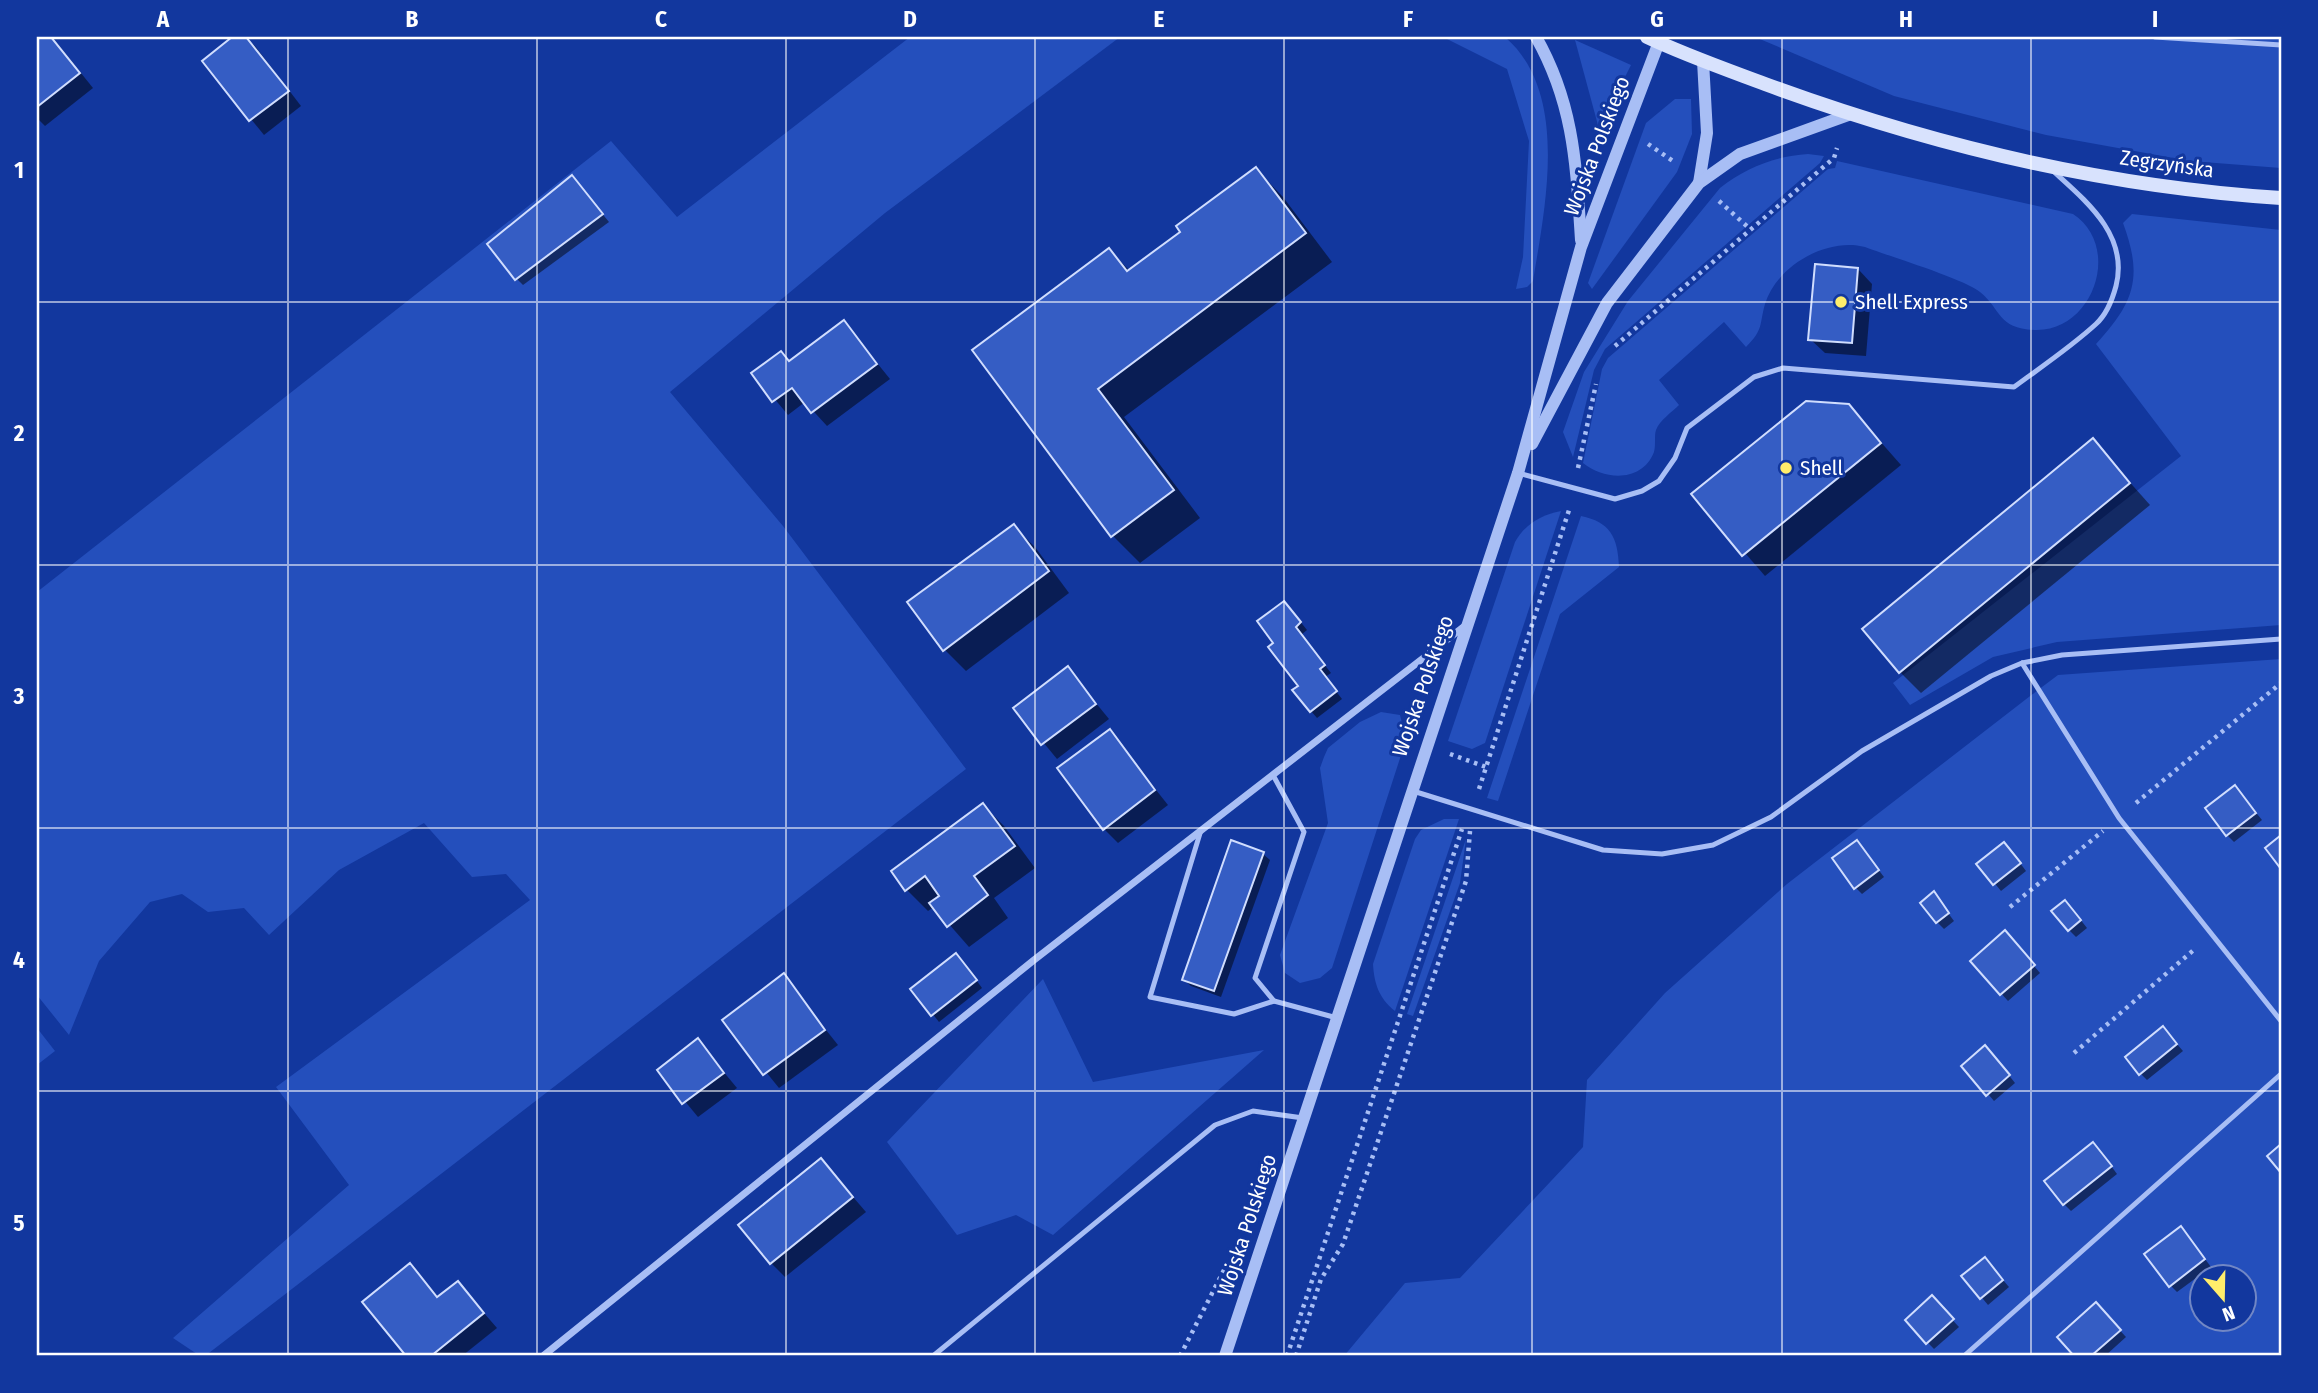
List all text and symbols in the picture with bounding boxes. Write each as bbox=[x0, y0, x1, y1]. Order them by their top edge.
text: A bbox=[156, 5, 170, 33]
text: B bbox=[406, 5, 419, 33]
text: C bbox=[655, 5, 667, 33]
text: D bbox=[903, 5, 917, 33]
text: E bbox=[1154, 5, 1165, 33]
text: F bbox=[1403, 5, 1413, 33]
text: G bbox=[1650, 5, 1664, 33]
text: H bbox=[1899, 5, 1913, 33]
text: I bbox=[2152, 5, 2158, 33]
street label: Wojska Polskiego bbox=[1558, 73, 1636, 219]
street label: Zegrzyńska bbox=[2119, 145, 2215, 183]
text: 1 bbox=[14, 156, 24, 184]
place label: Shell Express bbox=[1855, 289, 1968, 315]
marker: Shell Express bbox=[1833, 294, 1849, 310]
text: 2 bbox=[13, 419, 25, 447]
place label: Shell bbox=[1800, 455, 1843, 481]
marker: Shell bbox=[1778, 460, 1794, 476]
street label: Wojska Polskiego bbox=[1387, 612, 1459, 760]
text: 3 bbox=[13, 682, 25, 710]
text: 4 bbox=[13, 946, 25, 974]
street label: Wojska Polskiego bbox=[1212, 1151, 1282, 1299]
text: 5 bbox=[13, 1209, 25, 1237]
north arrow bbox=[2188, 1264, 2258, 1334]
text: N bbox=[2219, 1301, 2238, 1326]

